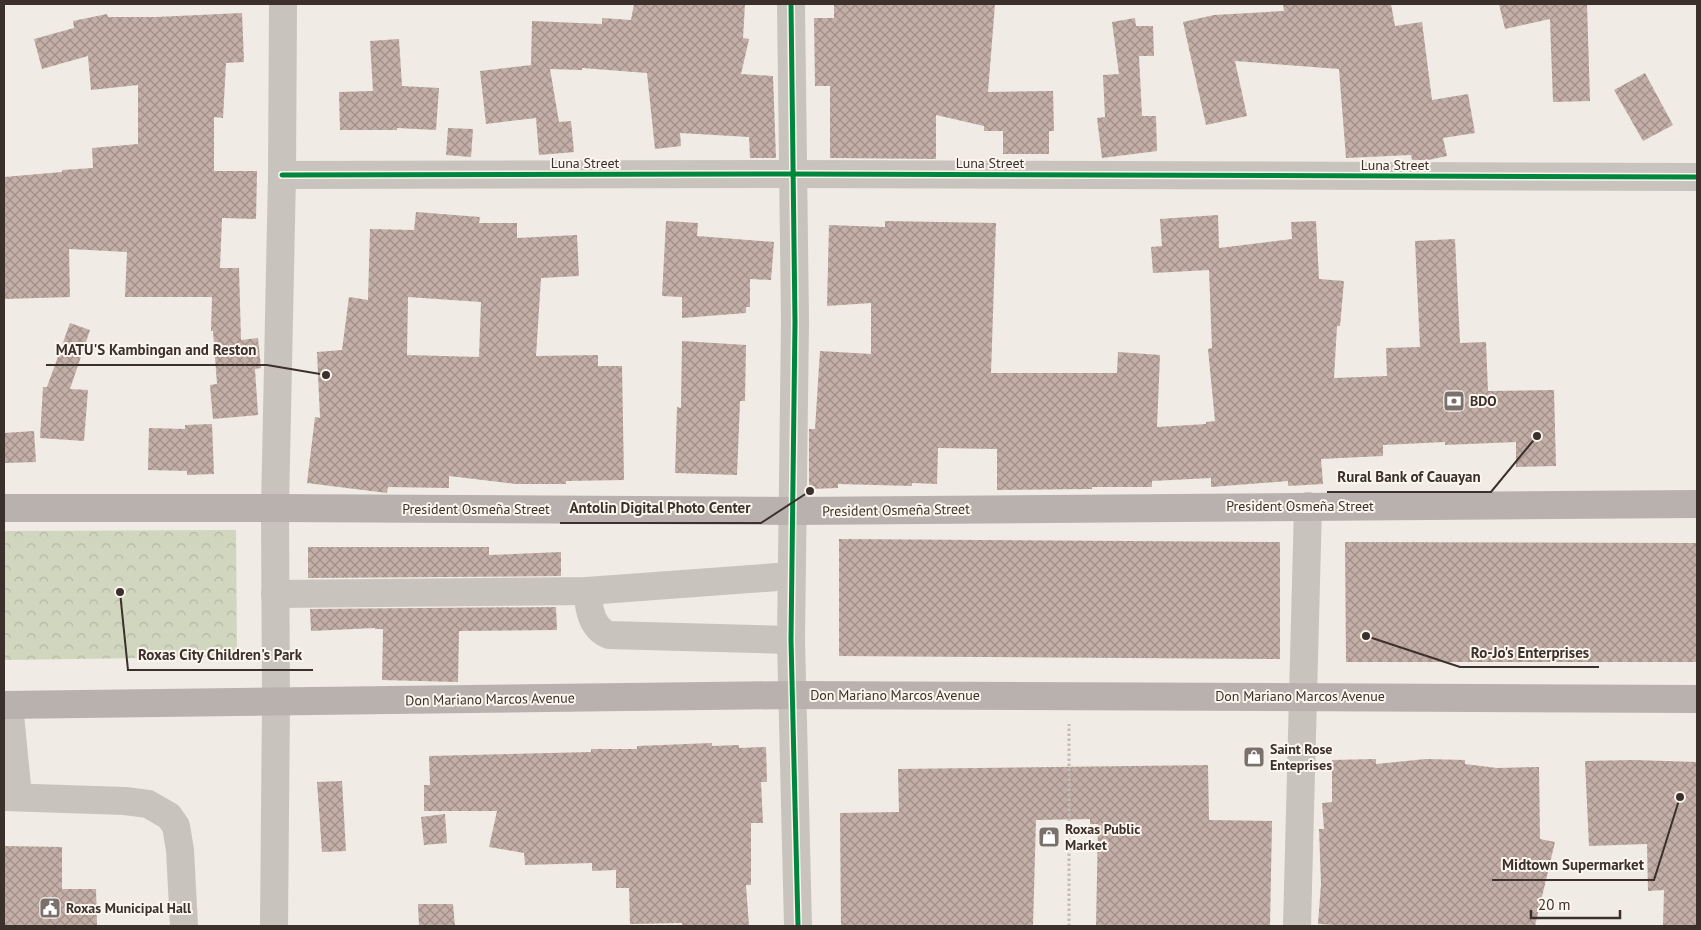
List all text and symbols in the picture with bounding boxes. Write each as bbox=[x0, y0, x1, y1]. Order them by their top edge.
street label: Luna Street bbox=[551, 154, 620, 172]
street label: Luna Street bbox=[956, 154, 1025, 172]
street label: Luna Street bbox=[1361, 156, 1430, 174]
callout: MATU'S Kambingan and Reston bbox=[46, 335, 267, 365]
text: MATU'S Kambingan and Reston bbox=[56, 340, 256, 359]
bank icon: BDO bbox=[1442, 389, 1466, 413]
place label: BDO bbox=[1470, 392, 1497, 410]
callout: Rural Bank of Cauayan bbox=[1327, 462, 1491, 492]
text: Rural Bank of Cauayan bbox=[1337, 467, 1481, 486]
callout: Antolin Digital Photo Center bbox=[560, 493, 761, 523]
street label: President Osmeña Street bbox=[1226, 497, 1374, 515]
text: Antolin Digital Photo Center bbox=[570, 498, 751, 517]
street label: President Osmeña Street bbox=[402, 500, 550, 518]
street label: President Osmeña Street bbox=[822, 500, 970, 520]
callout: Ro-Jo's Enterprises bbox=[1460, 637, 1599, 667]
callout: Roxas City Children's Park bbox=[128, 640, 313, 670]
text: Ro-Jo's Enterprises bbox=[1471, 643, 1589, 662]
text: Roxas City Children's Park bbox=[138, 645, 303, 664]
street label: Don Mariano Marcos Avenue bbox=[810, 686, 980, 704]
street label: Don Mariano Marcos Avenue bbox=[1215, 687, 1385, 705]
street label: Don Mariano Marcos Avenue bbox=[405, 689, 575, 709]
place label: Saint Rose Enteprises bbox=[1270, 740, 1332, 774]
shop icon: Saint Rose Enteprises bbox=[1242, 745, 1266, 769]
place label: Roxas Public Market bbox=[1065, 820, 1140, 854]
shop icon: Roxas Public Market bbox=[1037, 825, 1061, 849]
callout: Midtown Supermarket bbox=[1492, 850, 1654, 880]
text: Midtown Supermarket bbox=[1502, 855, 1645, 874]
scale bar bbox=[1531, 888, 1620, 920]
text: 20 m bbox=[1538, 895, 1571, 914]
public building icon: Roxas Municipal Hall bbox=[38, 896, 62, 920]
place label: Roxas Municipal Hall bbox=[66, 899, 192, 917]

